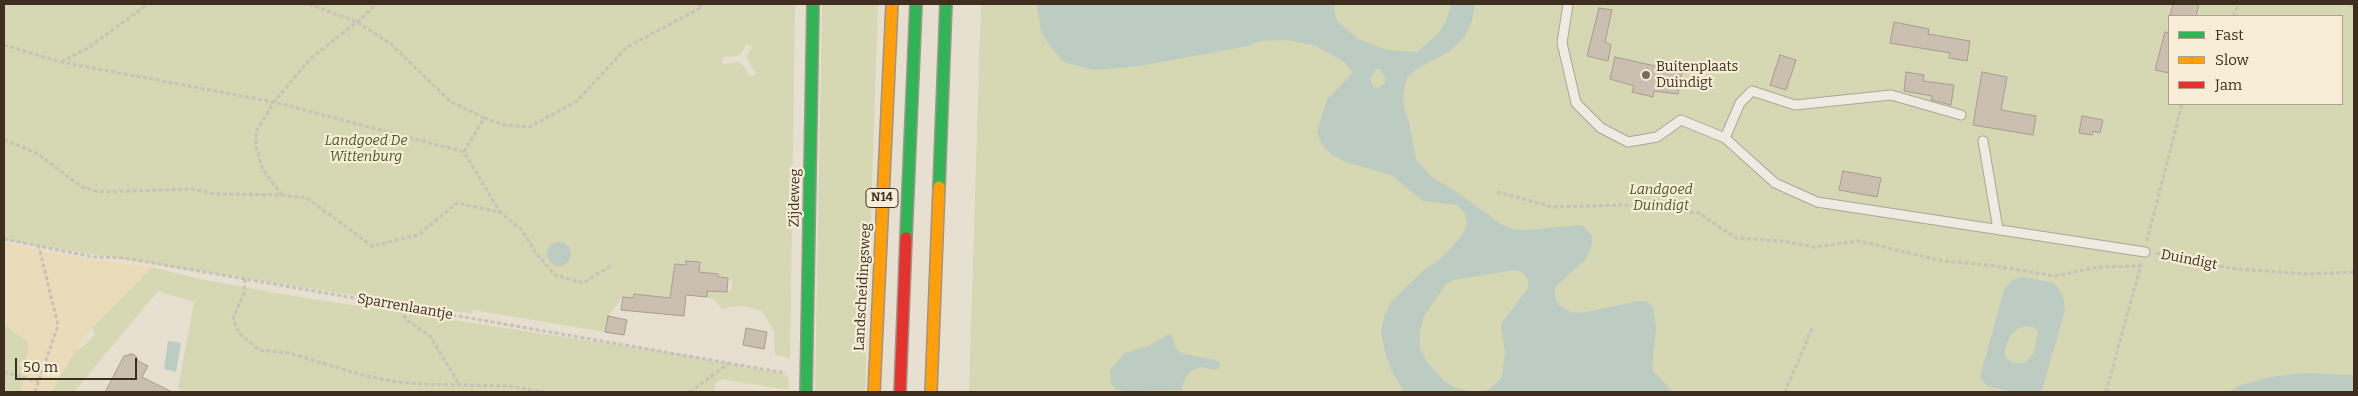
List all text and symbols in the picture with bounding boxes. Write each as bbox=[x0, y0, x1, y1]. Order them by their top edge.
legend bbox=[2168, 15, 2343, 105]
text: Fast bbox=[2215, 26, 2244, 44]
text: Slow bbox=[2215, 51, 2249, 69]
place label: Buitenplaats Duindigt bbox=[1656, 59, 1738, 92]
marker: Buitenplaats Duindigt bbox=[1640, 69, 1652, 81]
text: Jam bbox=[2215, 76, 2242, 94]
park label: Landgoed De Wittenburg bbox=[325, 133, 407, 166]
street label: Zijdeweg bbox=[786, 169, 804, 227]
park label: Landgoed Duindigt bbox=[1629, 182, 1693, 214]
road number: N14 bbox=[866, 188, 898, 208]
street label: Landscheidingsweg bbox=[851, 222, 875, 352]
street label: Duindigt bbox=[2159, 246, 2219, 274]
street label: Sparrenlaantje bbox=[356, 290, 454, 324]
scale bar bbox=[18, 348, 140, 380]
text: 50 m bbox=[23, 358, 58, 376]

